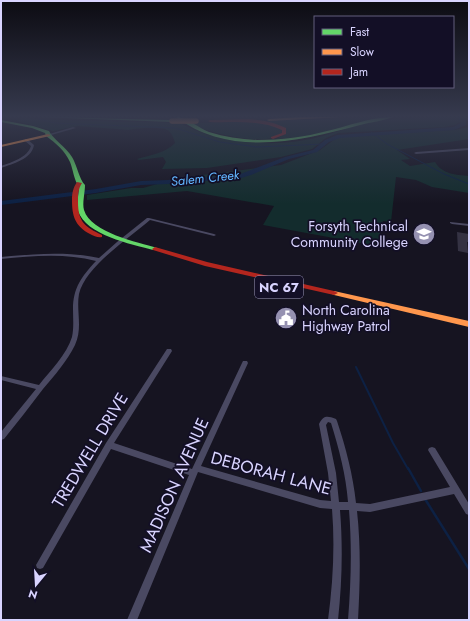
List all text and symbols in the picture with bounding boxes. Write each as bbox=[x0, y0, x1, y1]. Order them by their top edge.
legend bbox=[314, 16, 454, 88]
text: Fast bbox=[350, 23, 369, 41]
text: Slow bbox=[350, 43, 375, 61]
text: Jam bbox=[348, 63, 368, 81]
water label: Salem Creek bbox=[170, 165, 241, 191]
place label: Forsyth Technical Community College bbox=[291, 216, 408, 252]
school or university icon: Forsyth Technical Community College bbox=[411, 221, 437, 247]
road number: NC 67 bbox=[255, 276, 303, 298]
place label: North Carolina Highway Patrol bbox=[302, 300, 390, 336]
public building icon: North Carolina Highway Patrol bbox=[273, 305, 299, 331]
street label: TREDWELL DRIVE bbox=[46, 388, 134, 512]
street label: MADISON AVENUE bbox=[134, 414, 214, 556]
street label: DEBORAH LANE bbox=[208, 445, 334, 501]
north arrow bbox=[16, 565, 56, 605]
text: N bbox=[26, 586, 40, 603]

